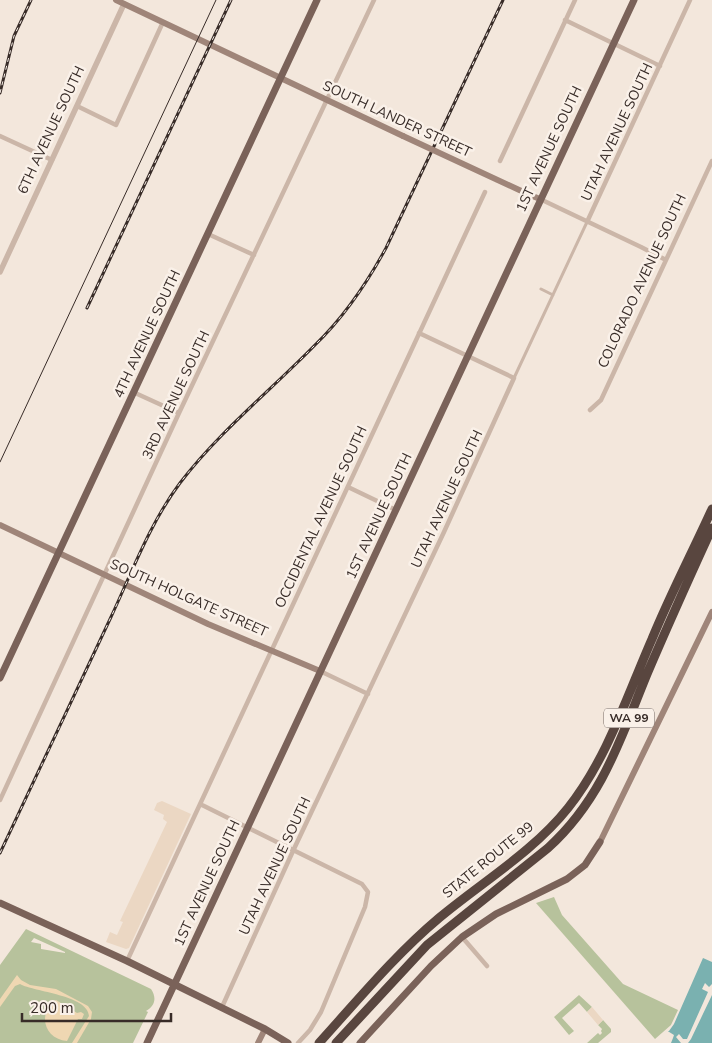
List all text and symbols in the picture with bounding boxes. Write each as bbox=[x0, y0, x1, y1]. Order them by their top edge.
street label: UTAH AVENUE SOUTH bbox=[577, 60, 657, 204]
street label: 6TH AVENUE SOUTH bbox=[13, 63, 89, 197]
street label: SOUTH LANDER STREET bbox=[319, 76, 475, 162]
street label: 1ST AVENUE SOUTH bbox=[511, 83, 587, 215]
street label: COLORADO AVENUE SOUTH bbox=[593, 191, 691, 371]
street label: 4TH AVENUE SOUTH bbox=[109, 267, 185, 401]
street label: 3RD AVENUE SOUTH bbox=[138, 328, 214, 462]
street label: OCCIDENTAL AVENUE SOUTH bbox=[270, 423, 372, 611]
street label: UTAH AVENUE SOUTH bbox=[407, 427, 487, 571]
street label: 1ST AVENUE SOUTH bbox=[341, 450, 417, 582]
street label: SOUTH HOLGATE STREET bbox=[107, 555, 271, 642]
road number: WA 99 bbox=[604, 708, 654, 728]
street label: UTAH AVENUE SOUTH bbox=[235, 794, 315, 938]
street label: 1ST AVENUE SOUTH bbox=[169, 817, 245, 949]
street label: STATE ROUTE 99 bbox=[438, 817, 538, 903]
scale bar bbox=[22, 990, 171, 1022]
text: 200 m bbox=[30, 998, 74, 1018]

